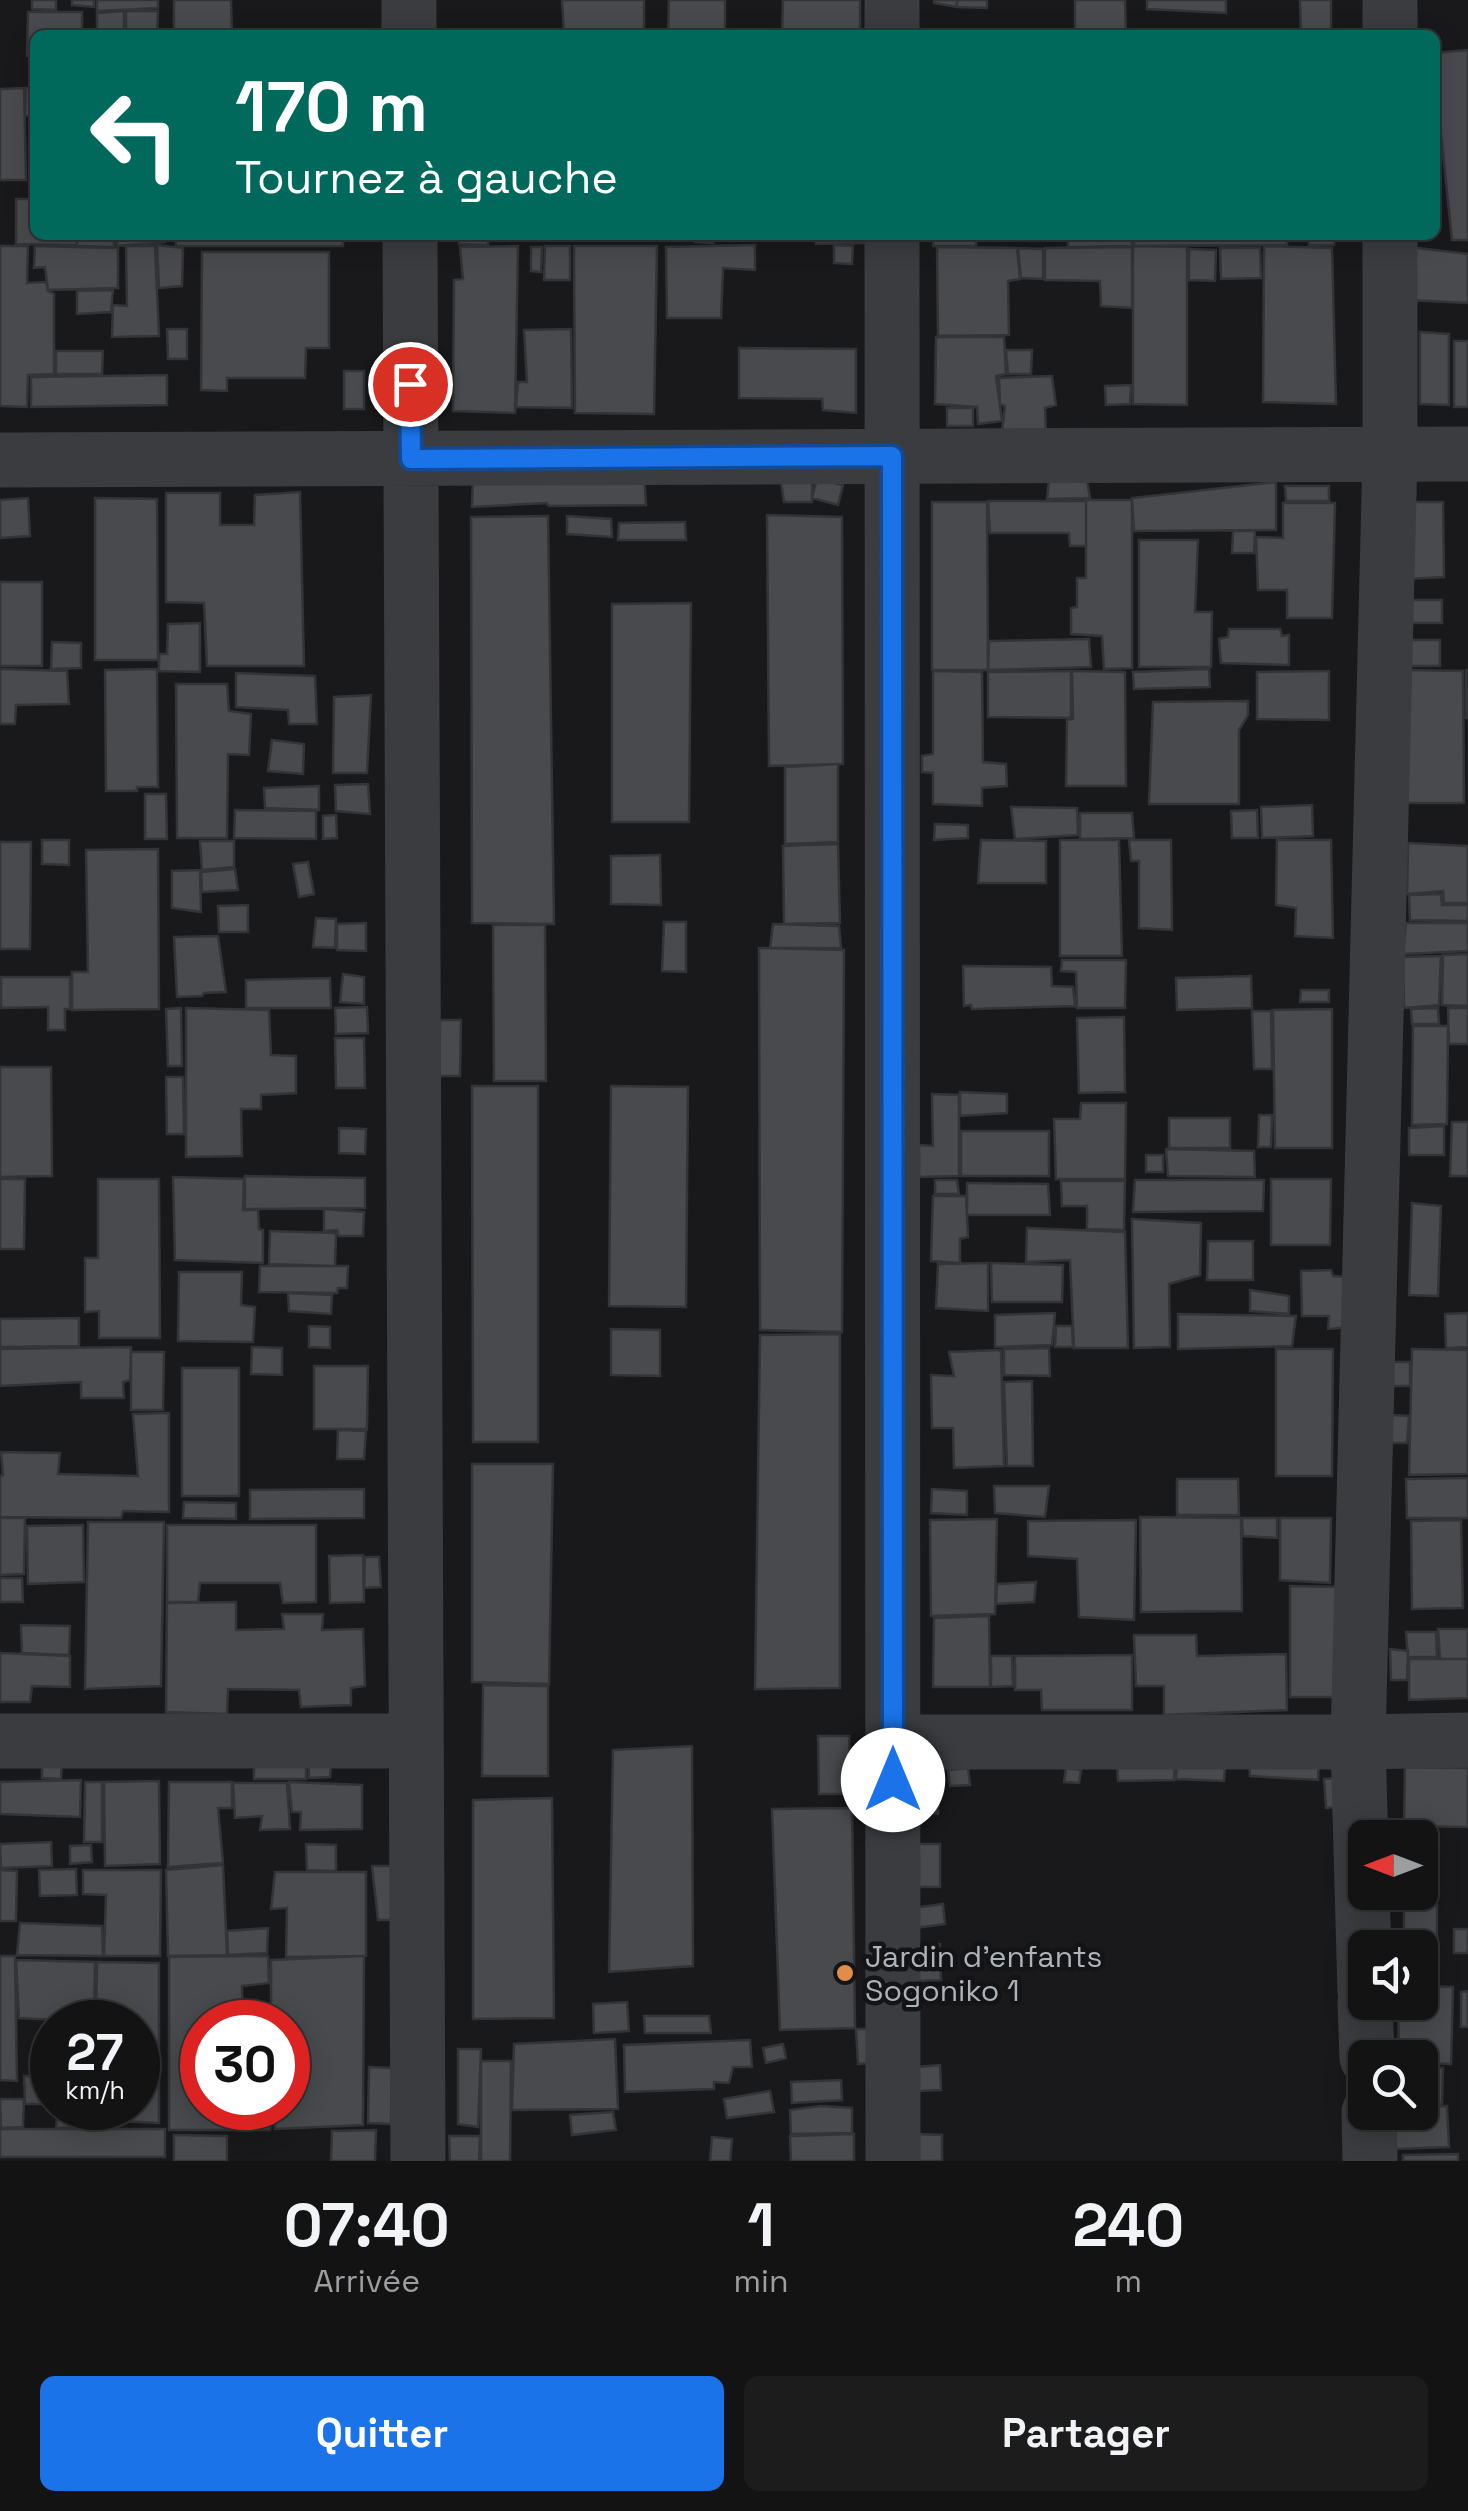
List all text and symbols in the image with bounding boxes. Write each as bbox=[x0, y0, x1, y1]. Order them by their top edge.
text: 170 m bbox=[235, 62, 428, 151]
icon: left bbox=[70, 70, 200, 200]
text: Tournez à gauche bbox=[235, 149, 618, 206]
pin bbox=[368, 342, 453, 427]
icon: arrive bbox=[383, 357, 438, 412]
position arrow bbox=[841, 1728, 945, 1832]
north arrow bbox=[1348, 1820, 1438, 1910]
map controls bbox=[1348, 1820, 1438, 2130]
button: sound bbox=[1348, 1930, 1438, 2020]
place label: Jardin d'enfants Sogoniko 1 bbox=[865, 1937, 1102, 2010]
marker: Jardin d'enfants Sogoniko 1 bbox=[834, 1962, 856, 1984]
speed limit sign: 30 bbox=[180, 2000, 310, 2130]
text: 27 bbox=[67, 2021, 123, 2085]
button: search bbox=[1348, 2040, 1438, 2130]
text: km/h bbox=[65, 2074, 125, 2106]
text: 07:40 bbox=[284, 2187, 450, 2264]
text: 1 bbox=[747, 2187, 775, 2264]
text: 240 bbox=[1072, 2187, 1184, 2264]
text: Arrivée bbox=[313, 2261, 420, 2301]
text: min bbox=[734, 2261, 789, 2301]
text: m bbox=[1115, 2261, 1142, 2301]
button: Quitter bbox=[40, 2376, 724, 2491]
button: Partager bbox=[744, 2376, 1428, 2491]

